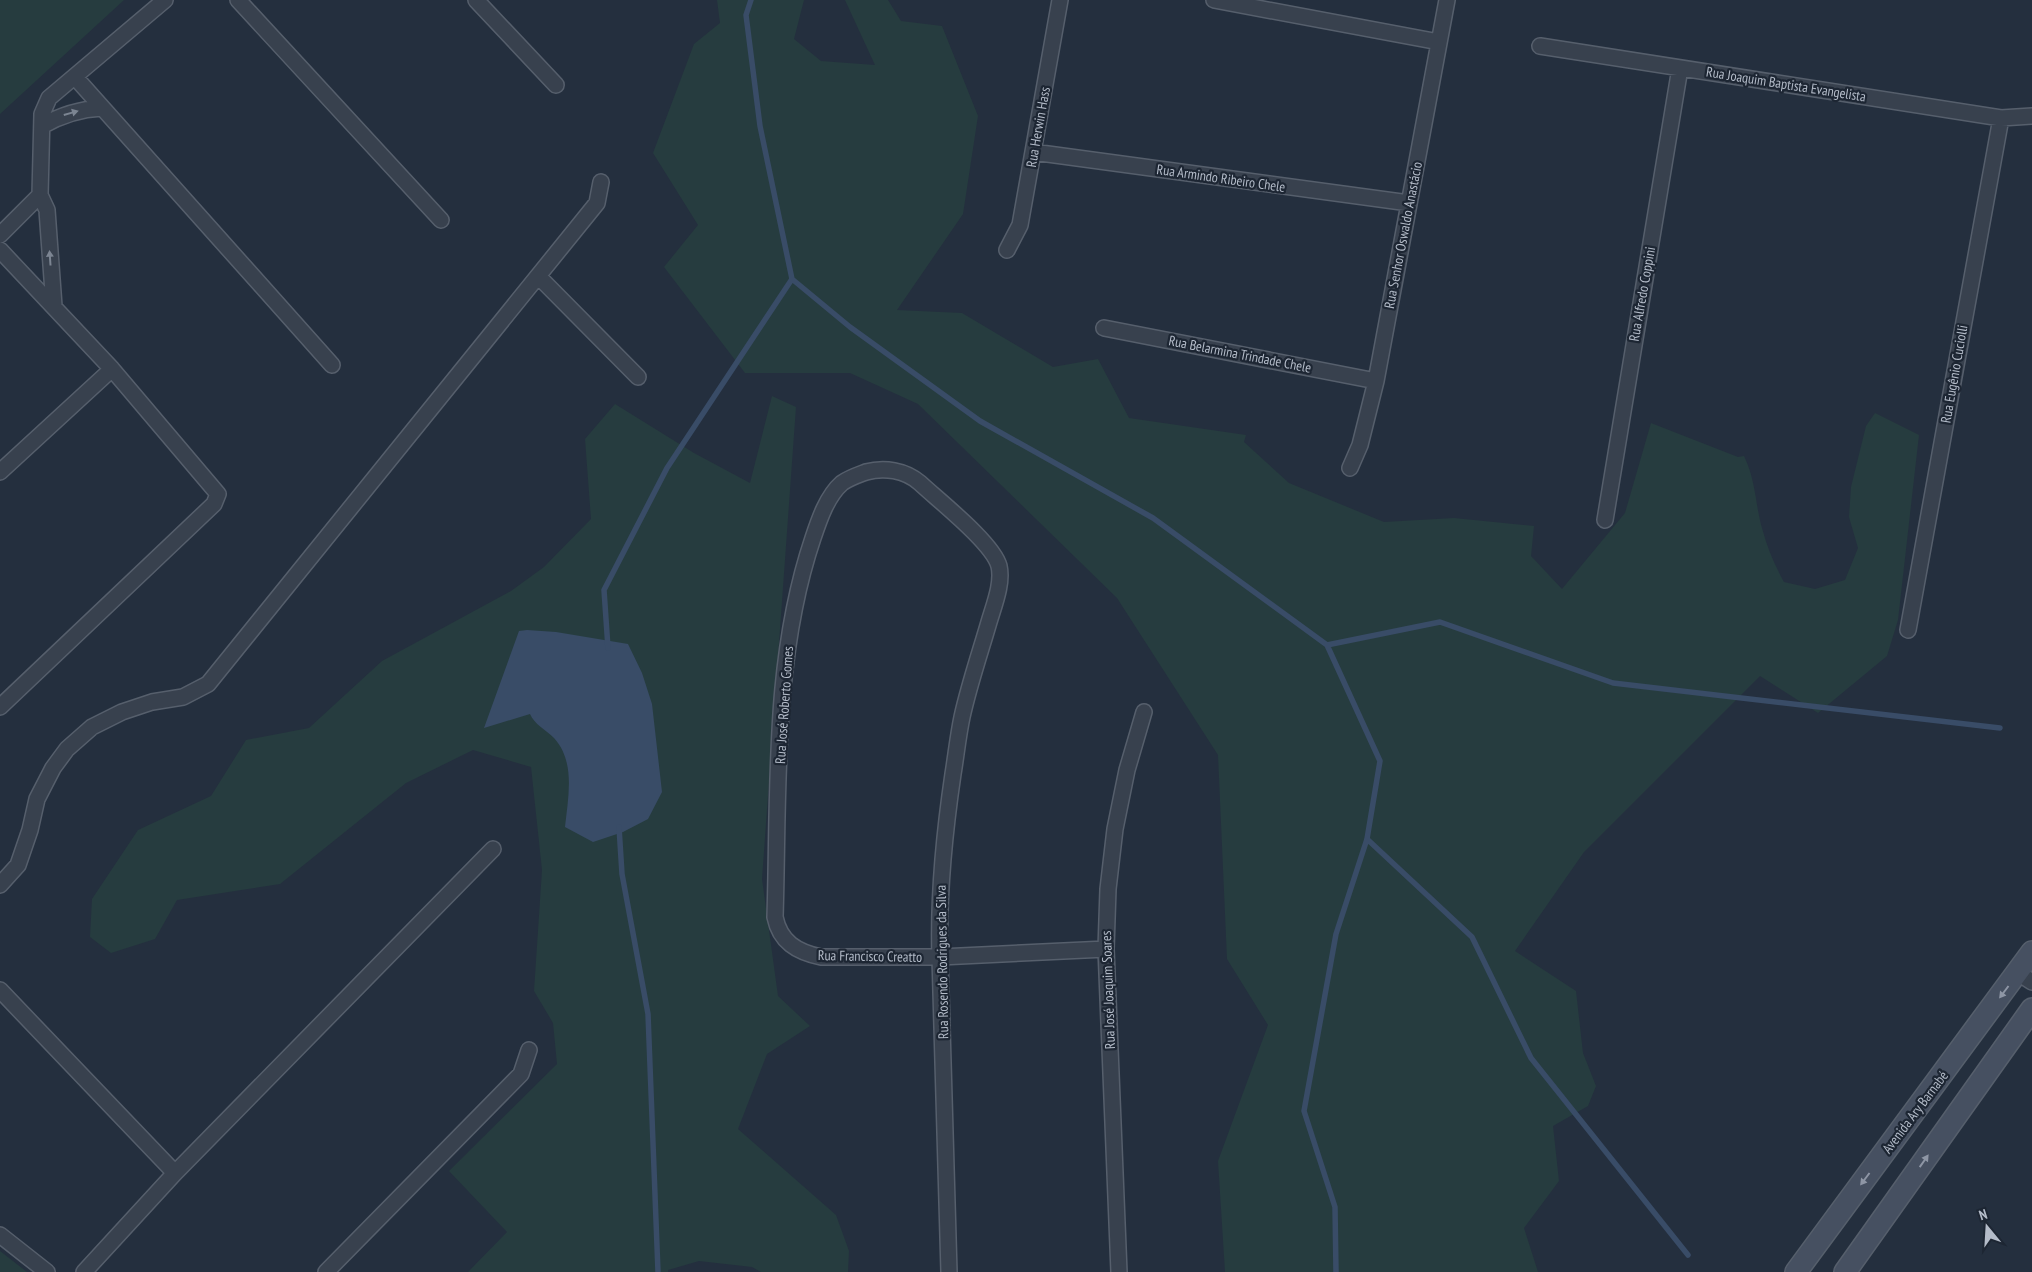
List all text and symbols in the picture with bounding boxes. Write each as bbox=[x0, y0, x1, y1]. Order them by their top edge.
street label: Rua Joaquim Baptista Evangelista bbox=[1705, 62, 1867, 106]
street label: Rua Herwin Hass bbox=[1022, 85, 1054, 169]
one-way arrow bbox=[63, 108, 78, 116]
street label: Rua Armindo Ribeiro Chele bbox=[1156, 160, 1287, 196]
street label: Rua Senhor Oswaldo Anastácio bbox=[1380, 160, 1426, 310]
street label: Rua Alfredo Coppini bbox=[1625, 245, 1659, 343]
one-way arrow bbox=[46, 249, 54, 265]
street label: Rua Eugênio Cuciolli bbox=[1937, 323, 1971, 425]
street label: Rua Belarmina Trindade Chele bbox=[1167, 331, 1313, 377]
street label: Rua José Roberto Gomes bbox=[771, 645, 797, 764]
street label: Rua Rosendo Rodrigues da Silva bbox=[932, 885, 952, 1039]
street label: Rua José Joaquim Soares bbox=[1097, 930, 1119, 1050]
street label: Rua Francisco Creatto bbox=[818, 946, 922, 966]
one-way arrow bbox=[1998, 985, 2009, 998]
street label: Avenida Ary Barnabé bbox=[1878, 1067, 1952, 1157]
one-way arrow bbox=[1919, 1154, 1929, 1168]
one-way arrow bbox=[1860, 1172, 1871, 1185]
north arrow bbox=[1962, 1202, 2012, 1252]
text: N bbox=[1977, 1205, 1989, 1224]

